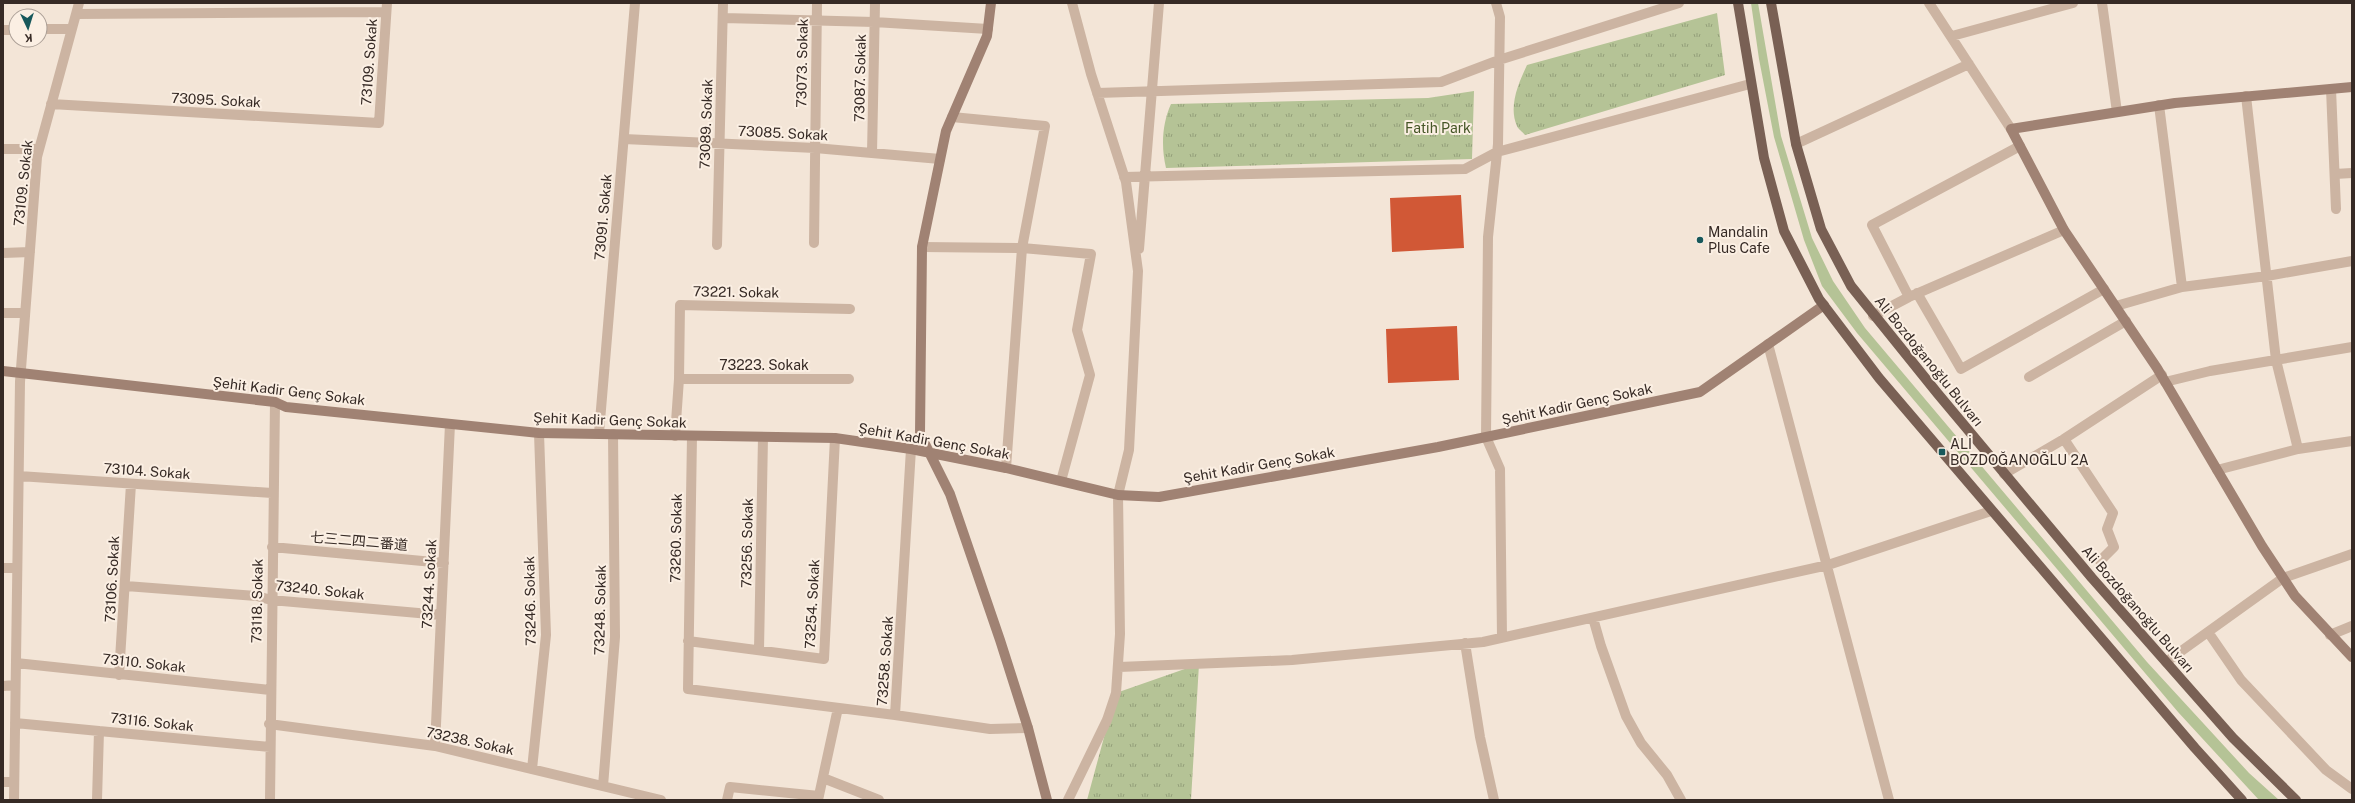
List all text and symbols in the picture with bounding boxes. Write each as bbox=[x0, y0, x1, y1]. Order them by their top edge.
north arrow bbox=[8, 8, 48, 48]
street label: 73109. Sokak bbox=[358, 18, 380, 106]
street label: 73073. Sokak bbox=[793, 18, 811, 108]
text: K bbox=[24, 32, 33, 44]
street label: 73087. Sokak bbox=[851, 34, 869, 122]
street label: 73089. Sokak bbox=[696, 79, 716, 169]
street label: 73095. Sokak bbox=[171, 90, 262, 110]
park label: Fatih Park bbox=[1405, 120, 1471, 136]
street label: 73085. Sokak bbox=[737, 123, 829, 143]
street label: 73109. Sokak bbox=[11, 139, 36, 227]
street label: 73091. Sokak bbox=[591, 173, 615, 261]
place label: Mandalin Plus Cafe bbox=[1708, 224, 1770, 256]
marker: Mandalin Plus Cafe bbox=[1695, 235, 1705, 245]
street label: 73221. Sokak bbox=[693, 283, 779, 301]
street label: Ali Bozdoğanoğlu Bulvarı bbox=[1872, 293, 1986, 429]
street label: 73223. Sokak bbox=[719, 357, 809, 373]
street label: Şehit Kadir Genç Sokak bbox=[212, 374, 366, 408]
street label: Şehit Kadir Genç Sokak bbox=[1500, 380, 1654, 428]
street label: Şehit Kadir Genç Sokak bbox=[533, 409, 687, 431]
street label: Şehit Kadir Genç Sokak bbox=[857, 420, 1011, 462]
place label: ALİ BOZDOĞANOĞLU 2A bbox=[1950, 434, 2089, 468]
street label: Şehit Kadir Genç Sokak bbox=[1182, 444, 1336, 486]
marker: ALİ BOZDOĞANOĞLU 2A bbox=[1937, 447, 1947, 457]
street label: 73104. Sokak bbox=[103, 460, 191, 482]
street label: 73260. Sokak bbox=[667, 493, 685, 583]
street label: 73256. Sokak bbox=[738, 498, 756, 588]
street label: 七三二四二番道 bbox=[309, 529, 409, 553]
street label: 73106. Sokak bbox=[102, 535, 122, 623]
street label: 73244. Sokak bbox=[419, 539, 439, 629]
street label: Ali Bozdoğanoğlu Bulvarı bbox=[2079, 542, 2197, 676]
street label: 73246. Sokak bbox=[521, 556, 539, 646]
street label: 73254. Sokak bbox=[802, 558, 822, 649]
street label: 73118. Sokak bbox=[248, 559, 266, 643]
street label: 73248. Sokak bbox=[591, 565, 609, 655]
street label: 73240. Sokak bbox=[275, 577, 366, 603]
street label: 73258. Sokak bbox=[874, 615, 896, 707]
street label: 73110. Sokak bbox=[101, 651, 187, 675]
street label: 73116. Sokak bbox=[109, 710, 195, 734]
street label: 73238. Sokak bbox=[424, 724, 516, 758]

